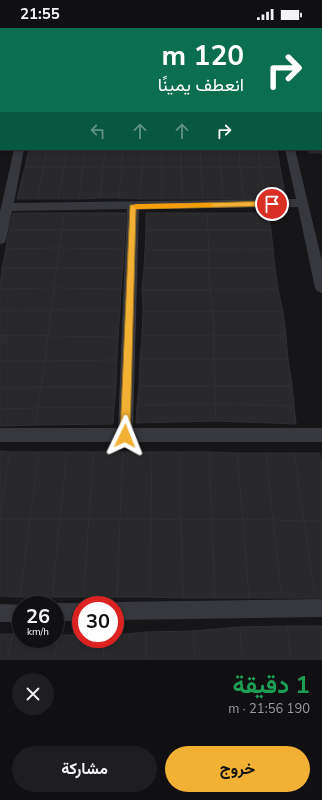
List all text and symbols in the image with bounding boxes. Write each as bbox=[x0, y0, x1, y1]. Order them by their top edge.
text: 21:55 bbox=[20, 4, 60, 24]
text: 120 m bbox=[161, 37, 244, 75]
icon: right bbox=[258, 44, 310, 96]
text: انعطف يمينًا bbox=[158, 73, 244, 97]
icon: left bbox=[87, 120, 109, 142]
icon: ahead bbox=[129, 120, 151, 142]
icon: ahead bbox=[171, 120, 193, 142]
icon: right bbox=[213, 120, 235, 142]
pin bbox=[255, 187, 289, 221]
icon: arrive bbox=[261, 193, 283, 215]
position arrow bbox=[104, 415, 146, 457]
speed limit sign: 30 bbox=[72, 596, 124, 648]
text: 26 bbox=[26, 603, 50, 630]
text: km/h bbox=[27, 625, 49, 639]
text: 1 دقيقة bbox=[233, 669, 310, 701]
button: close bbox=[12, 673, 54, 715]
text: 190 m · 21:56 bbox=[228, 700, 310, 718]
button: مشاركة bbox=[12, 746, 157, 792]
button: خروج bbox=[165, 746, 310, 792]

